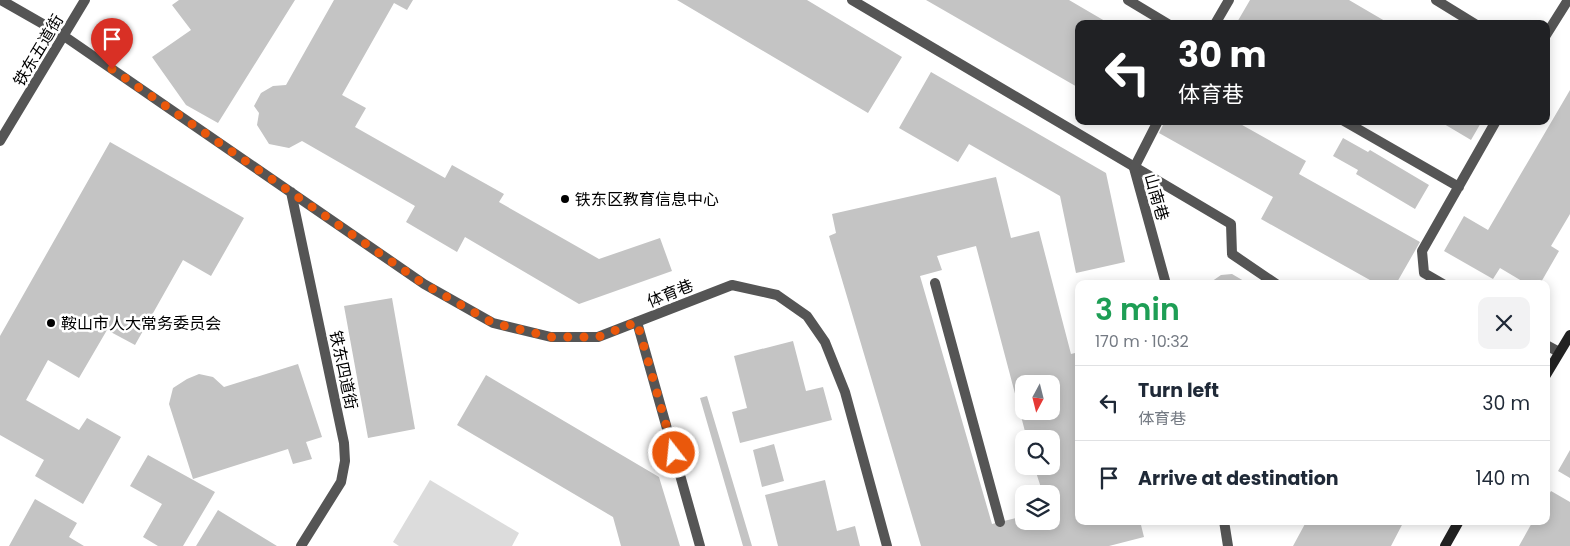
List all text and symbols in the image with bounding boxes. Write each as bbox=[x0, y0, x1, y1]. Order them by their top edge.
street label: 铁东五道街 bbox=[8, 10, 69, 90]
pin bbox=[91, 18, 133, 69]
icon: arrive bbox=[98, 25, 126, 53]
text: 30 m bbox=[1178, 30, 1266, 79]
icon: left bbox=[1095, 40, 1160, 105]
text: 体育巷 bbox=[1178, 79, 1244, 110]
street label: 山南巷 bbox=[1139, 171, 1174, 223]
place label: 铁东区教育信息中心 bbox=[575, 188, 719, 211]
marker: 铁东区教育信息中心 bbox=[559, 193, 571, 205]
street label: 体育巷 bbox=[644, 274, 697, 313]
text: 3 min bbox=[1095, 288, 1180, 331]
button: close bbox=[1478, 297, 1530, 349]
place label: 鞍山市人大常务委员会 bbox=[61, 312, 221, 335]
marker: 鞍山市人大常务委员会 bbox=[45, 317, 57, 329]
street label: 铁东四道街 bbox=[324, 329, 363, 412]
text: 170 m · 10:32 bbox=[1095, 330, 1189, 353]
north arrow bbox=[1015, 375, 1060, 420]
map controls bbox=[1015, 375, 1060, 530]
text: Turn left bbox=[1138, 377, 1219, 404]
icon: left bbox=[1095, 389, 1123, 417]
text: 30 m bbox=[1482, 390, 1530, 417]
text: 体育巷 bbox=[1138, 407, 1186, 430]
position arrow bbox=[647, 426, 699, 478]
button: search bbox=[1015, 430, 1060, 475]
icon: arrive bbox=[1095, 464, 1123, 492]
text: Arrive at destination bbox=[1138, 465, 1339, 492]
text: 140 m bbox=[1475, 465, 1530, 492]
button: layers bbox=[1015, 485, 1060, 530]

